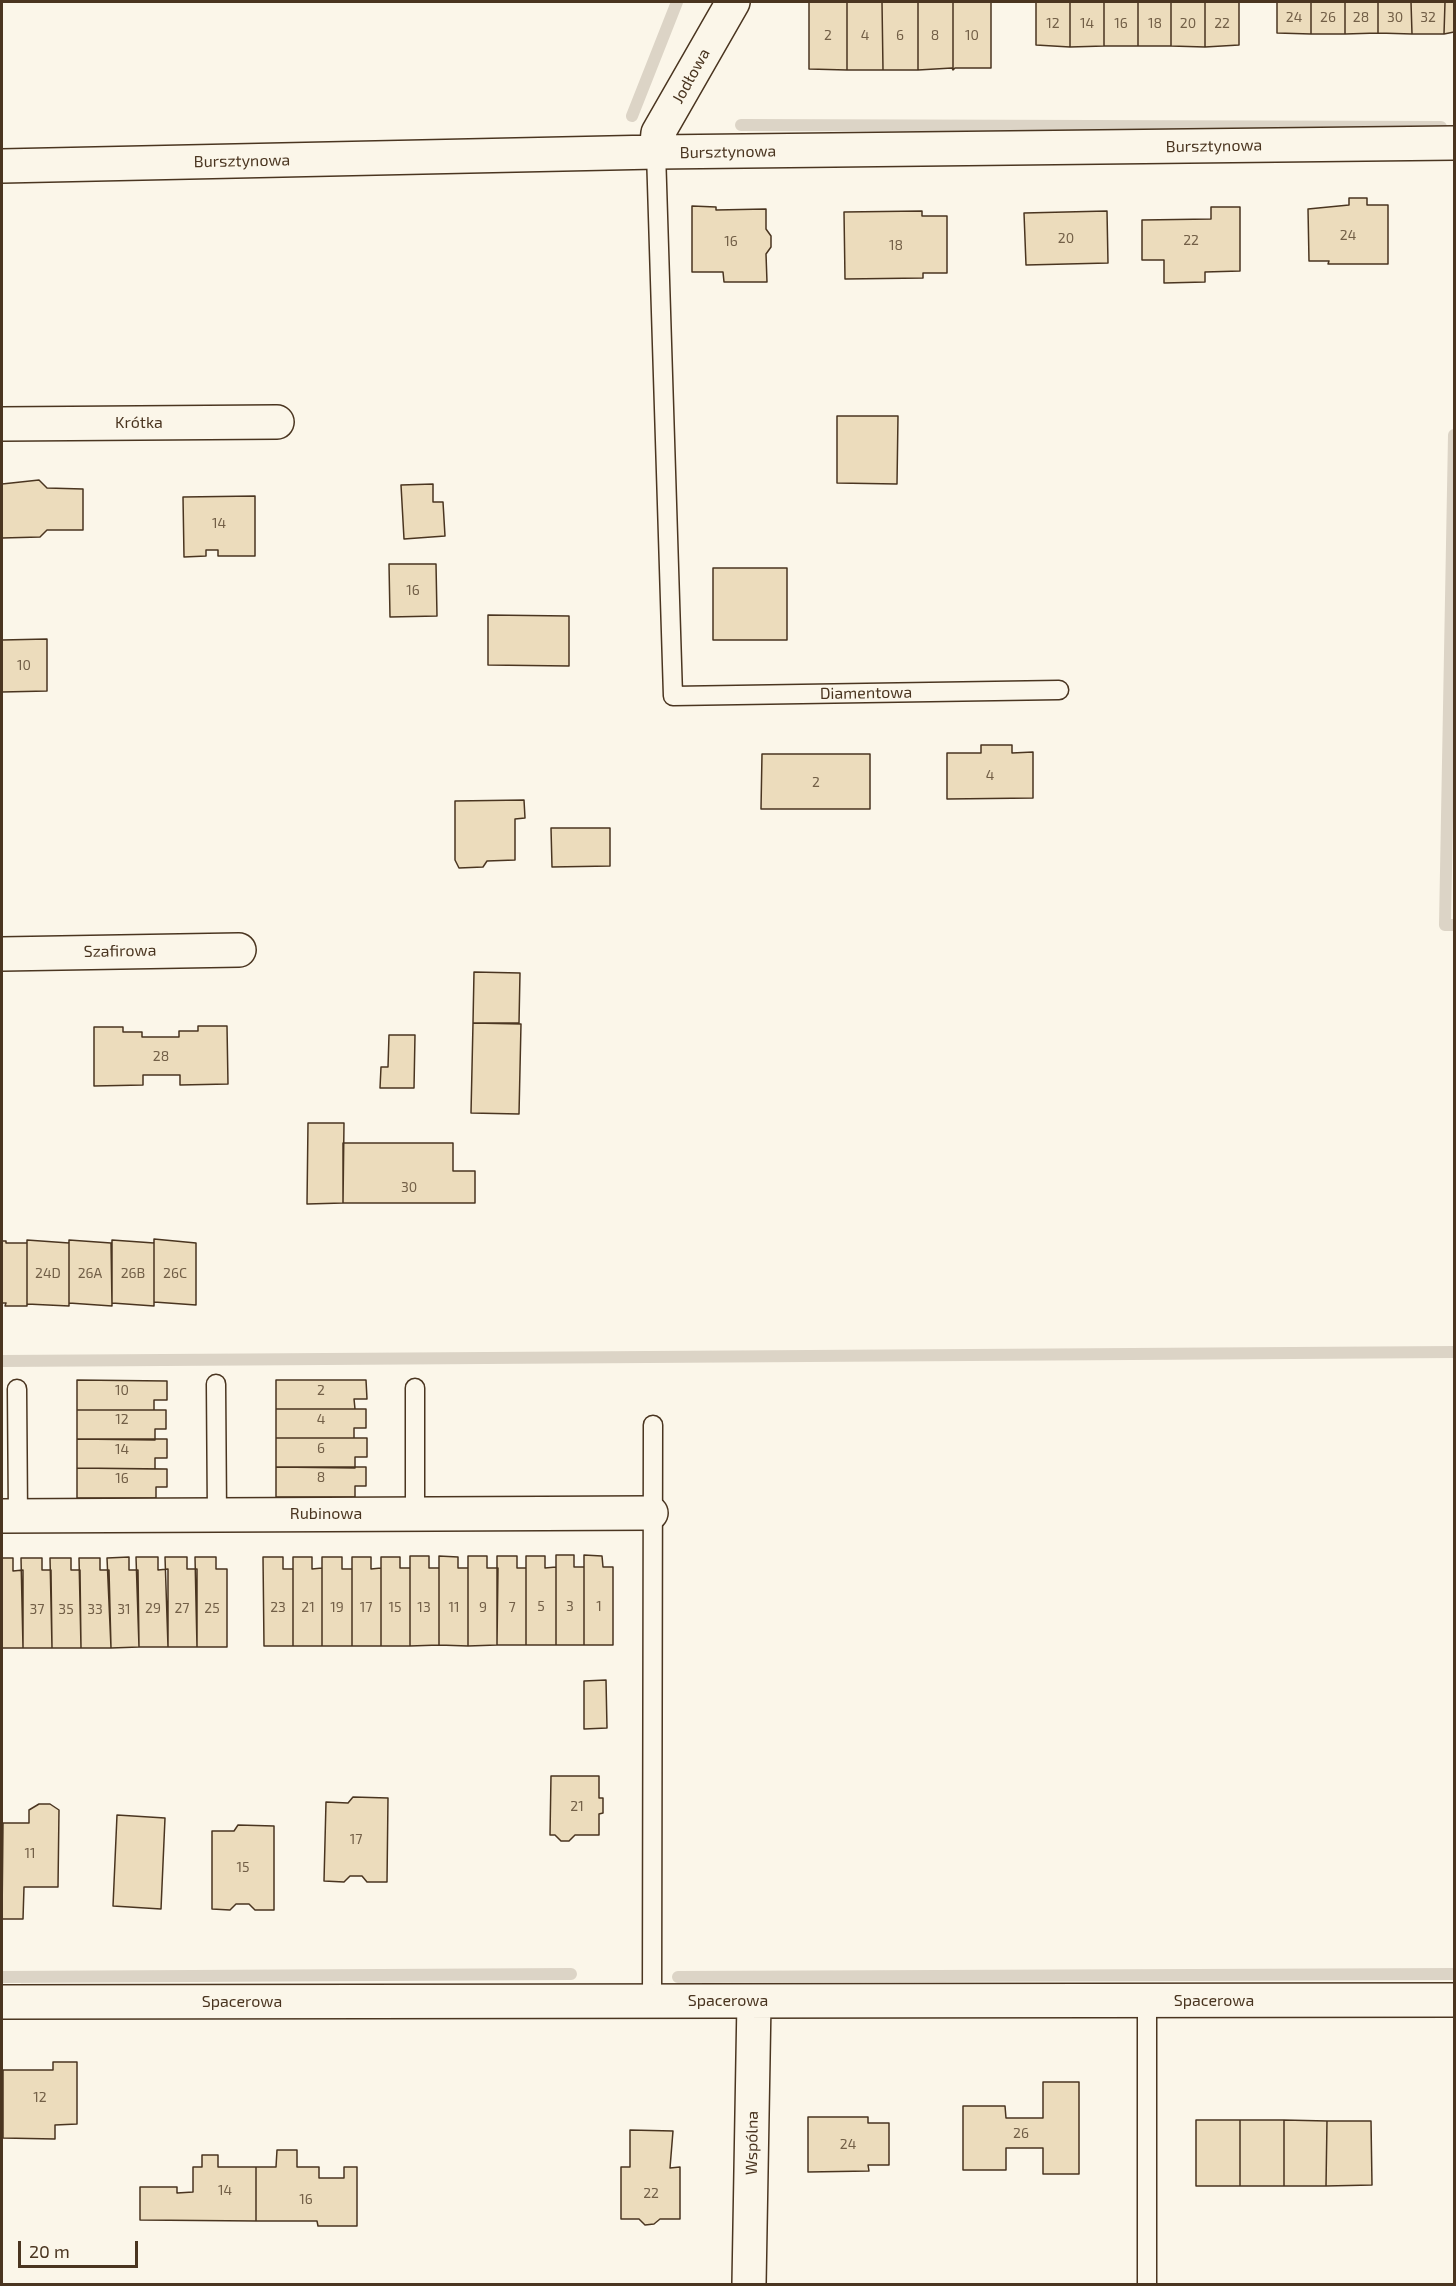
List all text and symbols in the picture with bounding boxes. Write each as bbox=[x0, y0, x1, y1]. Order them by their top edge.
house number: 24 bbox=[1286, 9, 1302, 25]
house number: 26 bbox=[1320, 9, 1336, 25]
house number: 28 bbox=[1353, 9, 1369, 25]
house number: 30 bbox=[1387, 9, 1403, 25]
house number: 32 bbox=[1420, 9, 1436, 25]
house number: 12 bbox=[1046, 15, 1060, 31]
house number: 14 bbox=[1080, 15, 1094, 31]
house number: 16 bbox=[1114, 15, 1128, 31]
house number: 18 bbox=[1148, 15, 1162, 31]
house number: 20 bbox=[1180, 15, 1196, 31]
house number: 22 bbox=[1214, 15, 1230, 31]
house number: 2 bbox=[824, 27, 832, 43]
house number: 4 bbox=[861, 27, 869, 43]
house number: 6 bbox=[896, 27, 904, 43]
house number: 8 bbox=[931, 27, 939, 43]
house number: 10 bbox=[965, 27, 979, 43]
street label: Jodłowa bbox=[668, 45, 714, 107]
street label: Bursztynowa bbox=[1166, 136, 1262, 156]
street label: Bursztynowa bbox=[680, 142, 776, 162]
street label: Bursztynowa bbox=[194, 151, 290, 171]
house number: 24 bbox=[1340, 227, 1356, 243]
house number: 20 bbox=[1058, 230, 1074, 246]
house number: 22 bbox=[1183, 232, 1199, 248]
house number: 16 bbox=[724, 233, 738, 249]
house number: 18 bbox=[889, 237, 903, 253]
street label: Krótka bbox=[115, 413, 163, 433]
house number: 14 bbox=[212, 515, 226, 531]
house number: 16 bbox=[406, 582, 420, 598]
house number: 10 bbox=[17, 657, 31, 673]
street label: Diamentowa bbox=[820, 683, 912, 703]
house number: 4 bbox=[986, 767, 994, 783]
house number: 2 bbox=[812, 774, 820, 790]
street label: Szafirowa bbox=[83, 941, 157, 961]
house number: 28 bbox=[153, 1048, 169, 1064]
house number: 30 bbox=[401, 1179, 417, 1195]
house number: 24D bbox=[35, 1265, 61, 1281]
house number: 26A bbox=[78, 1265, 102, 1281]
house number: 26B bbox=[121, 1265, 145, 1281]
house number: 26C bbox=[163, 1265, 187, 1281]
house number: 10 bbox=[115, 1382, 129, 1398]
house number: 2 bbox=[317, 1382, 325, 1398]
house number: 12 bbox=[115, 1411, 129, 1427]
house number: 4 bbox=[317, 1411, 325, 1427]
house number: 6 bbox=[317, 1440, 325, 1456]
house number: 14 bbox=[115, 1441, 129, 1457]
house number: 8 bbox=[317, 1469, 325, 1485]
house number: 16 bbox=[115, 1470, 129, 1486]
street label: Rubinowa bbox=[290, 1504, 362, 1524]
house number: 5 bbox=[537, 1598, 545, 1614]
house number: 3 bbox=[566, 1598, 574, 1614]
house number: 1 bbox=[596, 1598, 602, 1614]
house number: 23 bbox=[270, 1599, 286, 1615]
house number: 21 bbox=[301, 1599, 315, 1615]
house number: 19 bbox=[330, 1599, 344, 1615]
house number: 17 bbox=[360, 1599, 372, 1615]
house number: 15 bbox=[388, 1599, 402, 1615]
house number: 13 bbox=[417, 1599, 431, 1615]
house number: 11 bbox=[448, 1599, 460, 1615]
house number: 9 bbox=[479, 1599, 487, 1615]
house number: 7 bbox=[508, 1599, 516, 1615]
house number: 29 bbox=[145, 1600, 161, 1616]
house number: 27 bbox=[174, 1600, 190, 1616]
house number: 25 bbox=[204, 1600, 220, 1616]
house number: 37 bbox=[30, 1601, 44, 1617]
house number: 35 bbox=[58, 1601, 74, 1617]
house number: 33 bbox=[87, 1601, 103, 1617]
house number: 31 bbox=[117, 1601, 131, 1617]
house number: 21 bbox=[570, 1798, 584, 1814]
house number: 17 bbox=[350, 1831, 362, 1847]
house number: 11 bbox=[24, 1845, 36, 1861]
house number: 15 bbox=[236, 1859, 250, 1875]
street label: Spacerowa bbox=[688, 1991, 768, 2011]
street label: Spacerowa bbox=[1174, 1991, 1254, 2011]
street label: Spacerowa bbox=[202, 1992, 282, 2012]
house number: 12 bbox=[33, 2089, 47, 2105]
street label: Wspólna bbox=[742, 2111, 762, 2175]
house number: 26 bbox=[1013, 2125, 1029, 2141]
house number: 24 bbox=[840, 2136, 856, 2152]
house number: 14 bbox=[218, 2182, 232, 2198]
house number: 22 bbox=[643, 2185, 659, 2201]
house number: 16 bbox=[299, 2191, 313, 2207]
scale bar bbox=[21, 2229, 141, 2267]
text: 20 m bbox=[29, 2240, 70, 2262]

